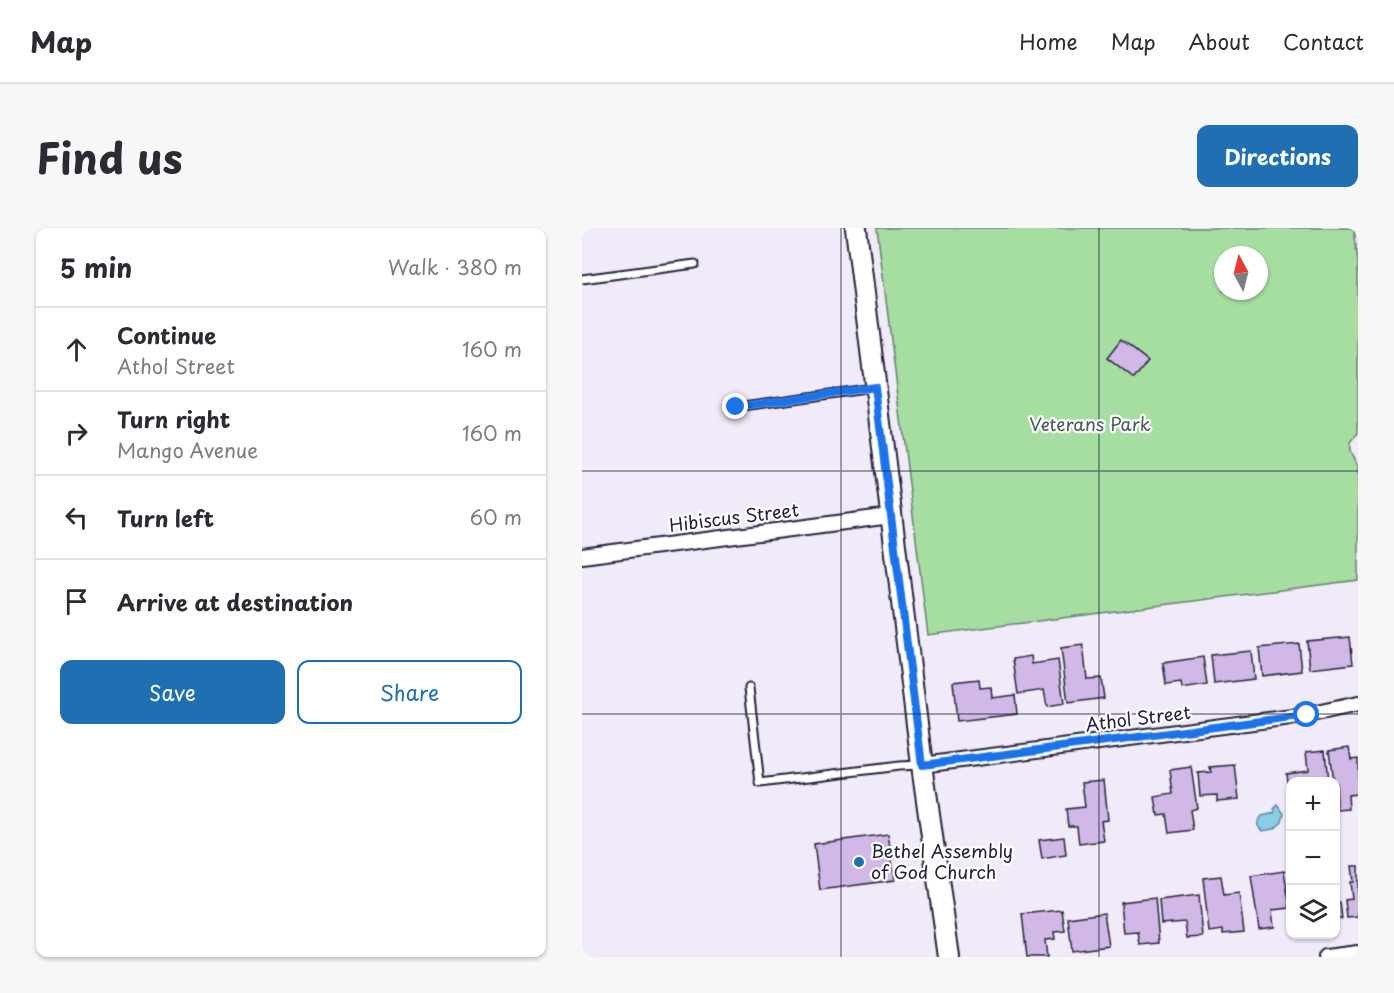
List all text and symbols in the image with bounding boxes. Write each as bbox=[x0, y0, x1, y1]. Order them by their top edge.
text: Map bbox=[30, 20, 92, 63]
text: Home bbox=[1019, 25, 1078, 57]
text: Map bbox=[1111, 25, 1156, 57]
text: About bbox=[1189, 25, 1250, 57]
text: Contact bbox=[1283, 25, 1364, 57]
text: Find us bbox=[36, 125, 183, 188]
button: Directions bbox=[1197, 125, 1358, 187]
north arrow bbox=[1214, 246, 1268, 300]
text: 5 min bbox=[60, 248, 132, 287]
text: Walk · 380 m bbox=[388, 252, 522, 282]
text: Continue bbox=[117, 318, 216, 351]
icon: ahead bbox=[60, 333, 93, 366]
text: 160 m bbox=[462, 334, 522, 364]
text: Athol Street bbox=[117, 351, 235, 381]
route end bbox=[722, 393, 748, 419]
text: Turn right bbox=[117, 402, 230, 435]
park label: Veterans Park bbox=[1029, 410, 1151, 437]
icon: right bbox=[60, 417, 93, 450]
text: 160 m bbox=[462, 418, 522, 448]
text: Mango Avenue bbox=[117, 435, 258, 465]
street label: Hibiscus Street bbox=[667, 495, 800, 538]
icon: left bbox=[60, 501, 93, 534]
text: Turn left bbox=[117, 501, 214, 534]
text: 60 m bbox=[470, 502, 522, 532]
icon: arrive bbox=[60, 585, 93, 618]
text: Arrive at destination bbox=[117, 585, 353, 618]
button: Save bbox=[60, 660, 285, 724]
button: Share bbox=[297, 660, 522, 724]
street label: Athol Street bbox=[1084, 698, 1192, 737]
route start bbox=[1293, 701, 1319, 727]
map controls bbox=[1286, 777, 1340, 939]
button: + bbox=[1286, 777, 1340, 831]
button: − bbox=[1286, 831, 1340, 885]
place label: Bethel Assembly of God Church bbox=[871, 837, 1013, 885]
marker: Bethel Assembly of God Church bbox=[852, 855, 866, 869]
button: layers bbox=[1286, 885, 1340, 939]

